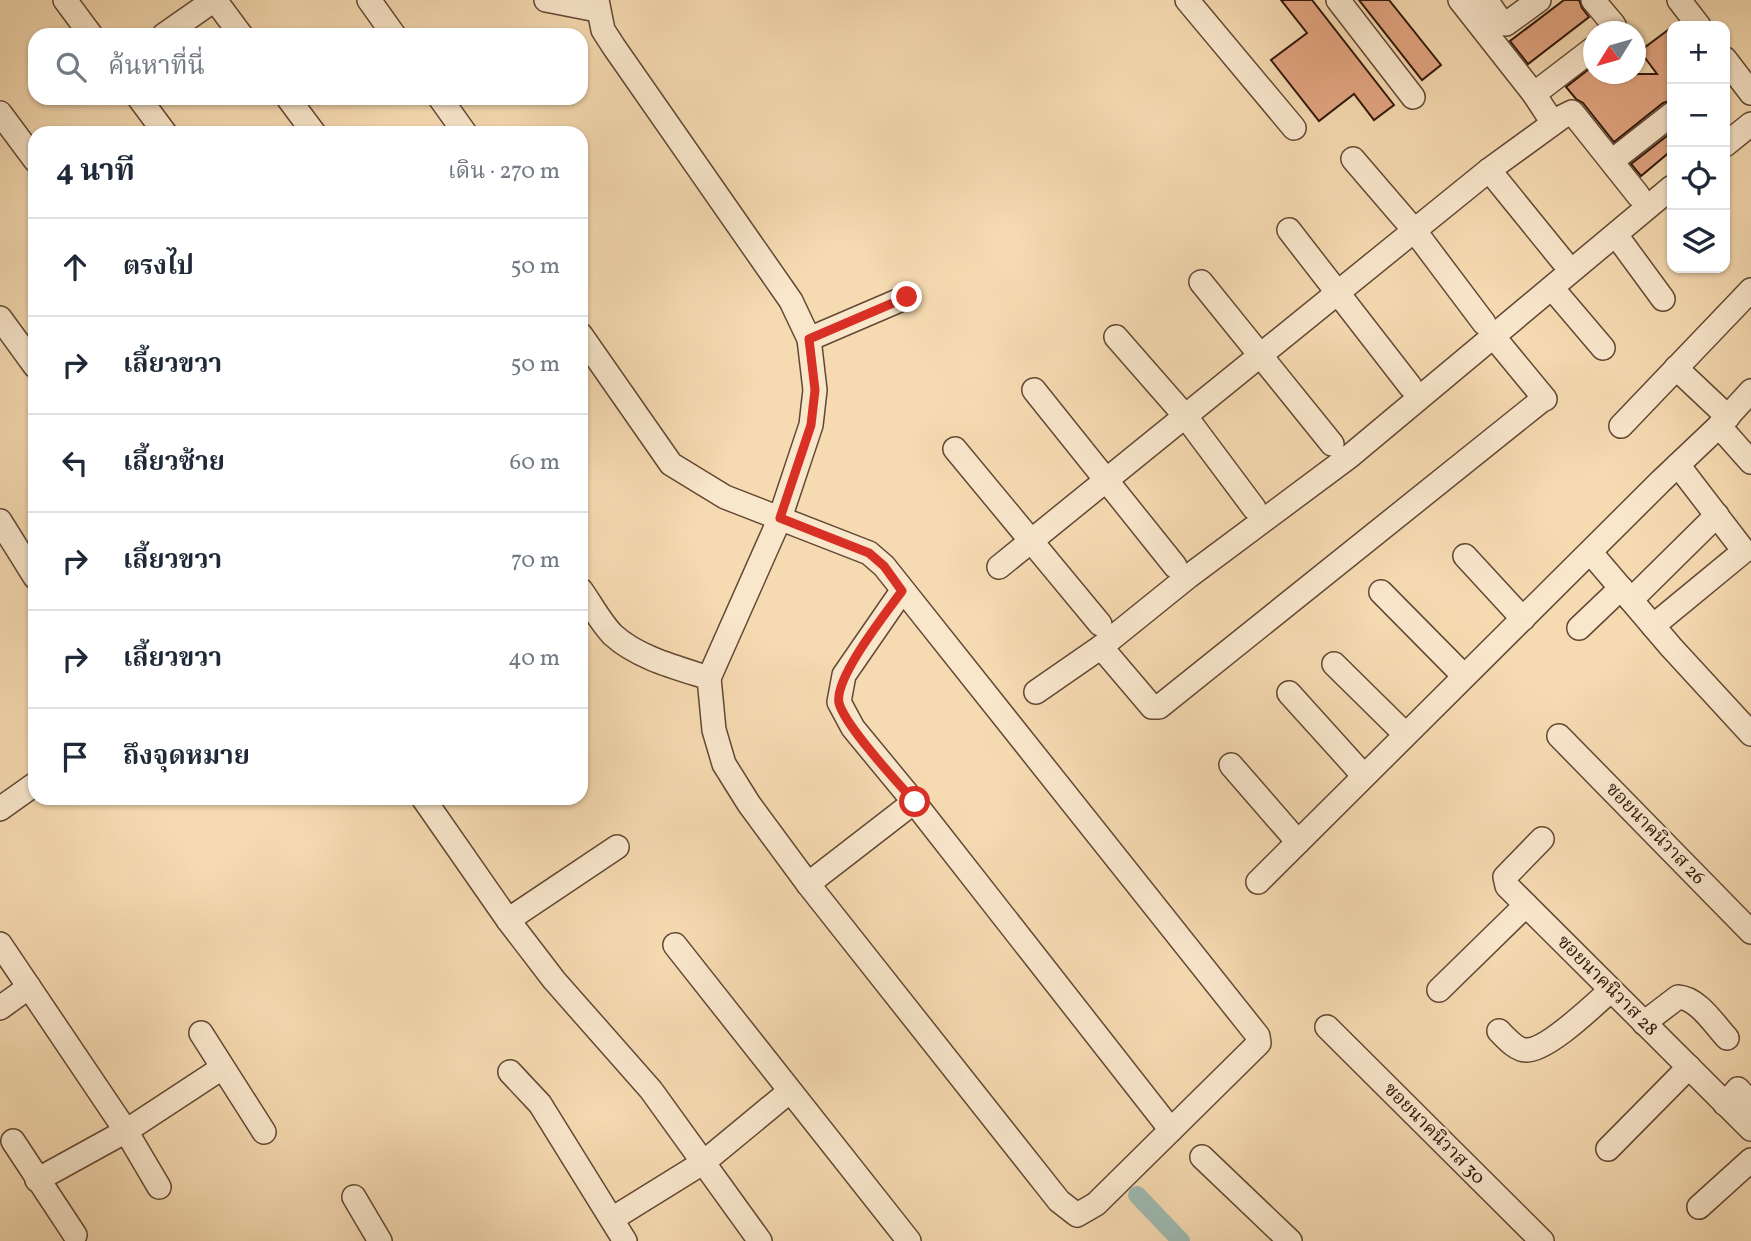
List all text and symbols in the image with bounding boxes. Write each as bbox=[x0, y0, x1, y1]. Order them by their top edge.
north arrow bbox=[1583, 21, 1646, 84]
map controls bbox=[1667, 21, 1730, 273]
button: + bbox=[1667, 21, 1730, 84]
search box bbox=[28, 28, 588, 105]
icon: search bbox=[52, 48, 90, 86]
text: ค้นหาที่นี่ bbox=[108, 49, 205, 85]
button: − bbox=[1667, 84, 1730, 147]
button: locate bbox=[1667, 147, 1730, 210]
text: 4 นาที bbox=[56, 151, 135, 193]
text: เดิน · 270 m bbox=[448, 156, 560, 188]
button: layers bbox=[1667, 210, 1730, 273]
icon: ahead bbox=[56, 248, 94, 286]
text: ตรงไป bbox=[123, 249, 194, 285]
text: 50 m bbox=[511, 251, 560, 283]
route end bbox=[891, 281, 922, 312]
icon: right bbox=[56, 346, 94, 384]
text: เลี้ยวขวา bbox=[123, 347, 222, 383]
text: 50 m bbox=[511, 349, 560, 381]
icon: left bbox=[56, 444, 94, 482]
text: เลี้ยวซ้าย bbox=[123, 445, 225, 481]
text: 60 m bbox=[510, 447, 560, 479]
icon: right bbox=[56, 542, 94, 580]
text: เลี้ยวขวา bbox=[123, 543, 222, 579]
text: 70 m bbox=[511, 545, 560, 577]
icon: right bbox=[56, 640, 94, 678]
text: เลี้ยวขวา bbox=[123, 641, 222, 677]
text: 40 m bbox=[508, 643, 560, 675]
icon: arrive bbox=[56, 738, 94, 776]
text: ถึงจุดหมาย bbox=[123, 739, 250, 775]
street label: ซอยนาคนิวาส 26 bbox=[1599, 777, 1711, 891]
route start bbox=[899, 786, 930, 817]
street label: ซอยนาคนิวาส 28 bbox=[1551, 930, 1663, 1042]
street label: ซอยนาคนิวาส 30 bbox=[1377, 1077, 1491, 1191]

